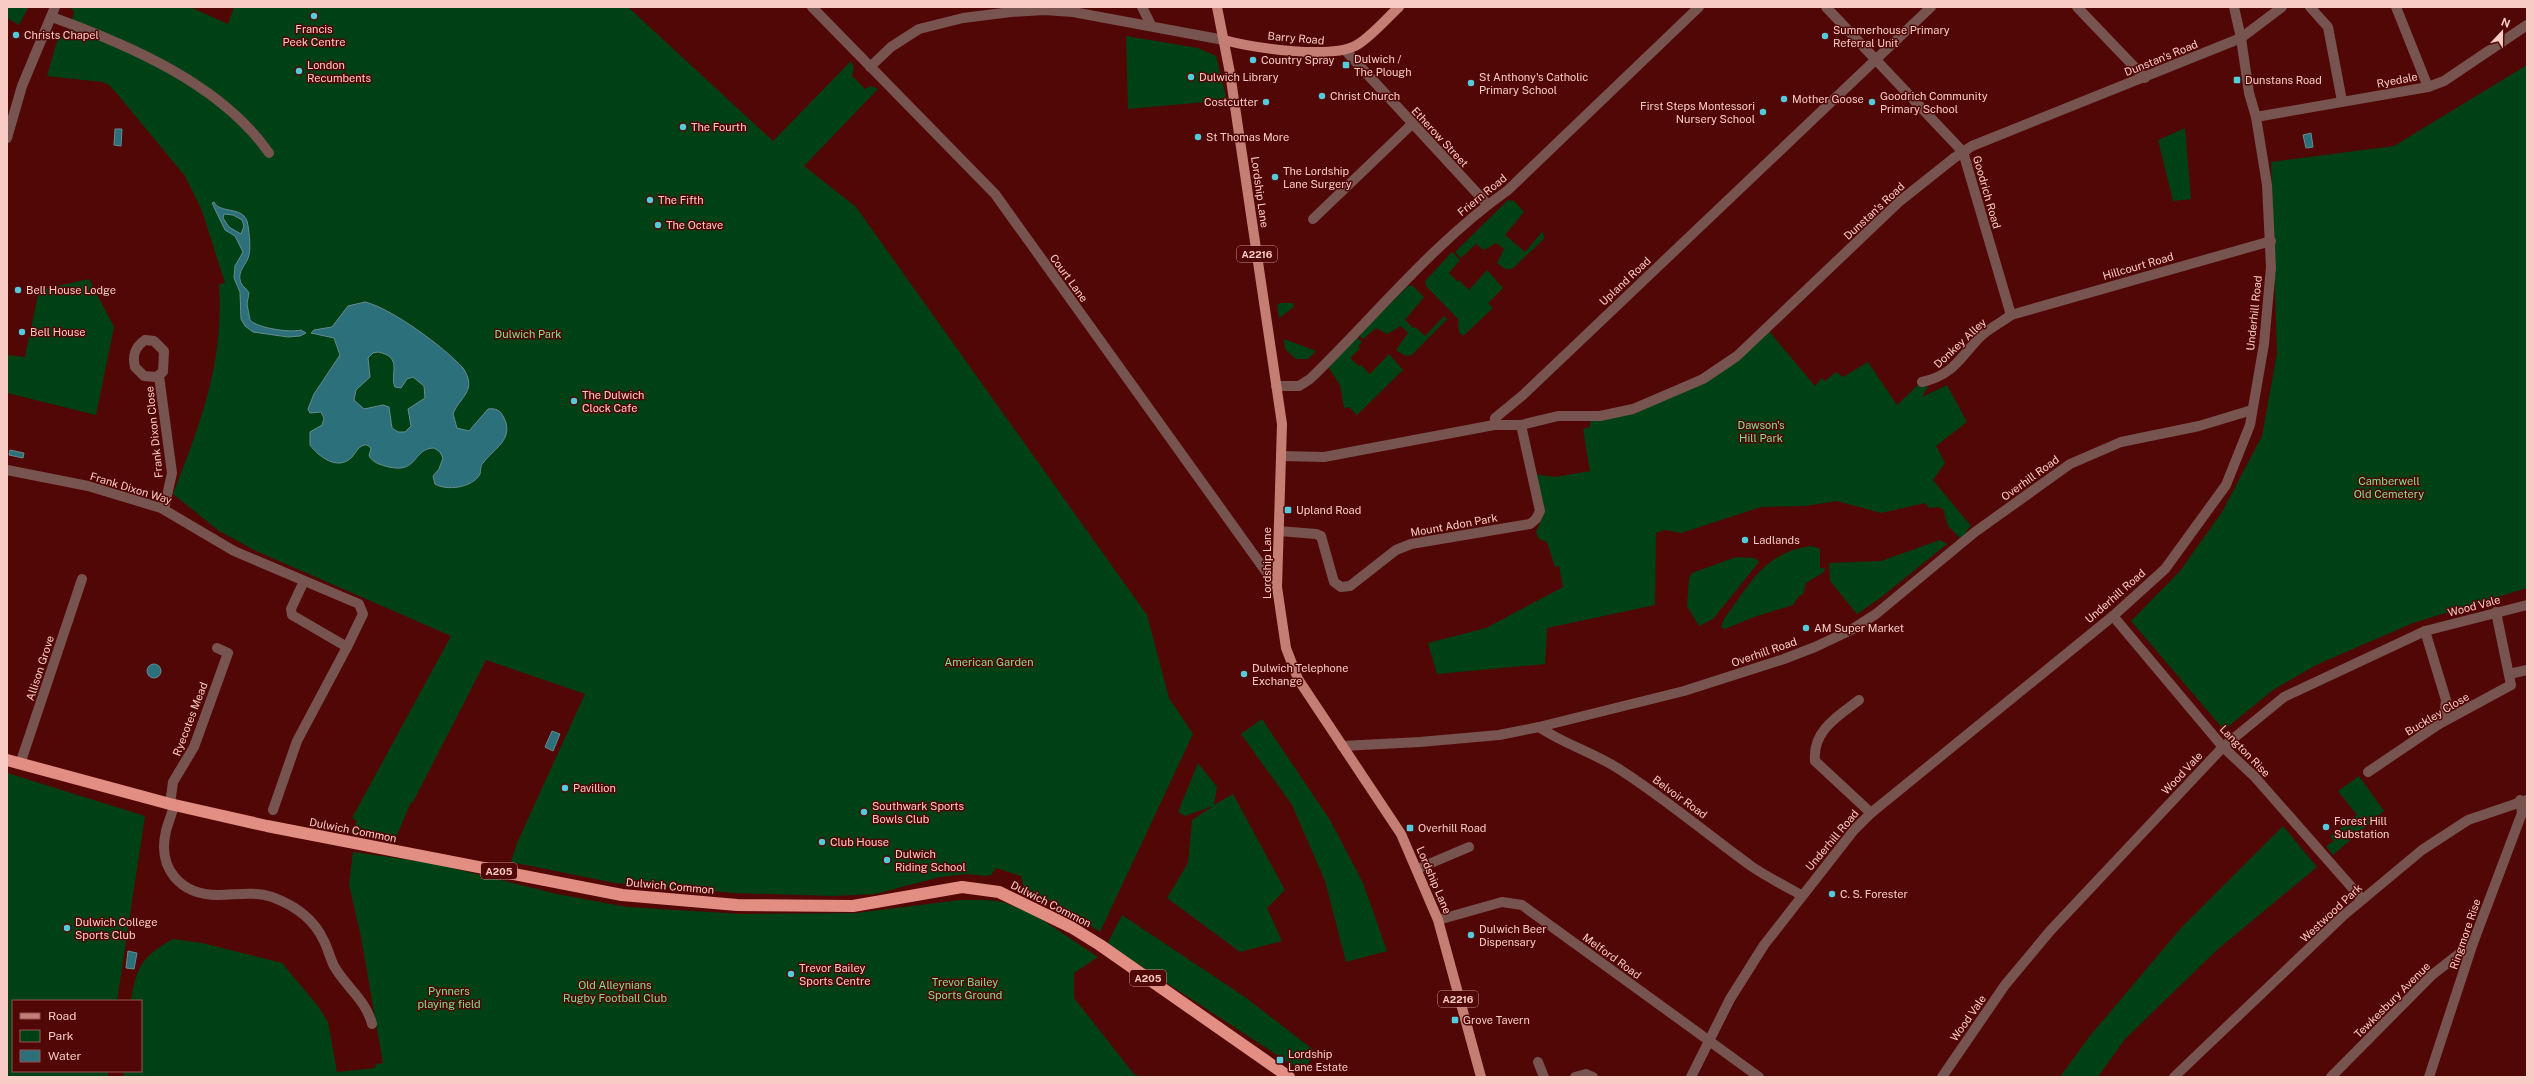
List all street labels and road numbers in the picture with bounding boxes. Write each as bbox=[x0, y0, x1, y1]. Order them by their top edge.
street label: Barry Road bbox=[1267, 30, 1325, 46]
street label: Dunstan's Road bbox=[2123, 38, 2199, 78]
street label: Ryedale bbox=[2376, 70, 2418, 90]
street label: Etherow Street bbox=[1409, 105, 1471, 169]
street label: Goodrich Road bbox=[1971, 154, 2003, 230]
street label: Lordship Lane bbox=[1249, 156, 1271, 228]
street label: Friern Road bbox=[1455, 172, 1509, 218]
street label: Dunstan's Road bbox=[1841, 180, 1907, 242]
road number: A2216 bbox=[1237, 246, 1277, 262]
street label: Hillcourt Road bbox=[2101, 250, 2175, 282]
street label: Court Lane bbox=[1048, 252, 1090, 304]
street label: Upland Road bbox=[1597, 254, 1653, 308]
street label: Underhill Road bbox=[2244, 275, 2264, 351]
street label: Donkey Alley bbox=[1931, 316, 1989, 370]
street label: Frank Dixon Close bbox=[143, 386, 165, 478]
street label: Overhill Road bbox=[1999, 453, 2061, 503]
street label: Frank Dixon Way bbox=[89, 470, 174, 506]
street label: Mount Adon Park bbox=[1409, 511, 1499, 539]
street label: Lordship Lane bbox=[1261, 527, 1273, 599]
street label: Underhill Road bbox=[2083, 567, 2147, 625]
street label: Wood Vale bbox=[2447, 593, 2501, 619]
street label: Allison Grove bbox=[24, 634, 56, 702]
street label: Overhill Road bbox=[1730, 635, 1798, 669]
street label: Ryecotes Mead bbox=[170, 680, 210, 758]
street label: Buckley Close bbox=[2403, 690, 2471, 738]
street label: Langton Rise bbox=[2217, 723, 2273, 779]
street label: Wood Vale bbox=[2159, 749, 2205, 797]
street label: Belvoir Road bbox=[1650, 773, 1710, 821]
street label: Underhill Road bbox=[1803, 807, 1861, 873]
street label: Dulwich Common bbox=[308, 816, 398, 844]
street label: Lordship Lane bbox=[1414, 845, 1454, 915]
road number: A205 bbox=[481, 863, 517, 879]
street label: Dulwich Common bbox=[625, 876, 715, 896]
street label: Dulwich Common bbox=[1009, 878, 1093, 930]
street label: Westwood Park bbox=[2298, 881, 2364, 945]
street label: Ringmore Rise bbox=[2447, 897, 2483, 971]
street label: Melford Road bbox=[1581, 931, 1643, 981]
street label: Tewkesbury Avenue bbox=[2352, 960, 2432, 1040]
road number: A205 bbox=[1130, 970, 1166, 986]
road number: A2216 bbox=[1438, 991, 1478, 1007]
street label: Wood Vale bbox=[1948, 993, 1988, 1043]

